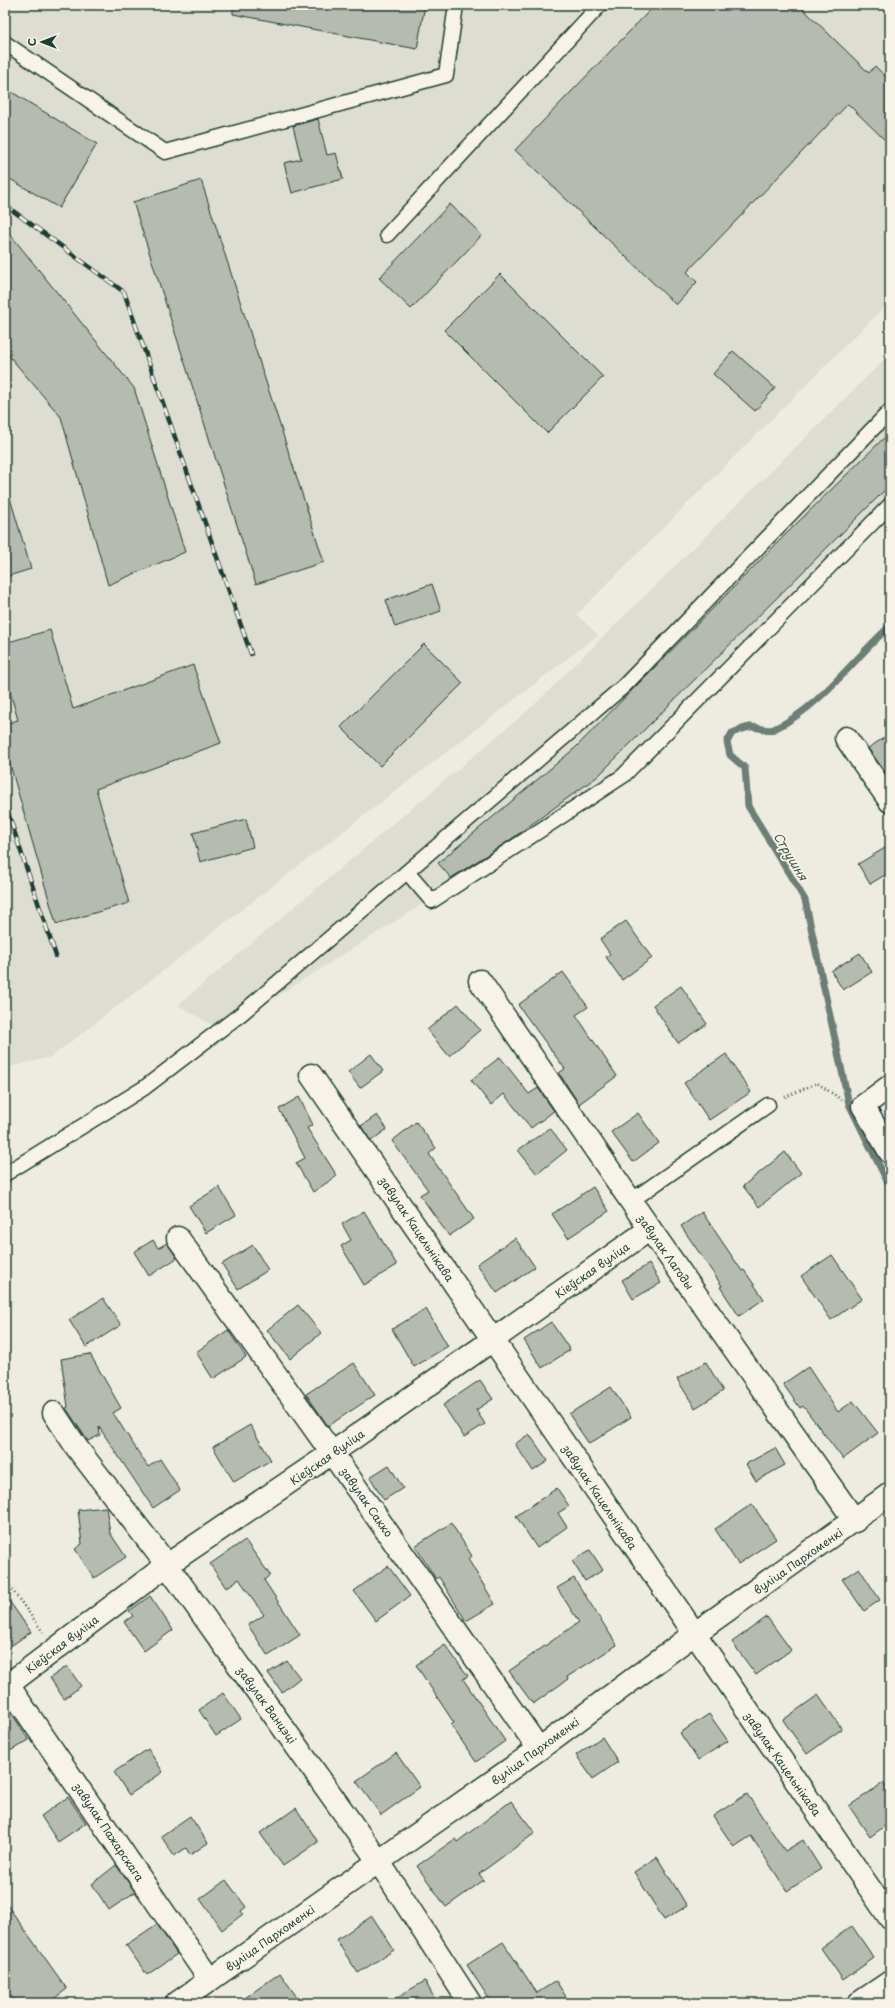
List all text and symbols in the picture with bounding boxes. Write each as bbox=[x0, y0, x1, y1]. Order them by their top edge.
north arrow bbox=[22, 22, 62, 62]
text: С bbox=[23, 38, 40, 46]
water label: Струшня bbox=[770, 828, 813, 885]
street label: завулак Кацельнікава bbox=[375, 1172, 459, 1285]
street label: завулак Лагоды bbox=[633, 1210, 698, 1293]
street label: Кіеўская вуліца bbox=[551, 1238, 633, 1302]
street label: Кіеўская вуліца bbox=[286, 1425, 368, 1489]
street label: завулак Кацельнікава bbox=[558, 1440, 642, 1553]
street label: завулак Сакко bbox=[336, 1463, 397, 1540]
street label: вуліца Пархоменкі bbox=[750, 1524, 846, 1598]
street label: Кіеўская вуліца bbox=[22, 1611, 102, 1677]
street label: завулак Ванцэці bbox=[233, 1662, 301, 1747]
street label: завулак Кацельнікава bbox=[740, 1708, 825, 1819]
street label: вуліца Пархоменкі bbox=[487, 1713, 583, 1789]
street label: завулак Пажарскага bbox=[69, 1778, 148, 1885]
street label: вуліца Пархоменкі bbox=[222, 1901, 318, 1975]

